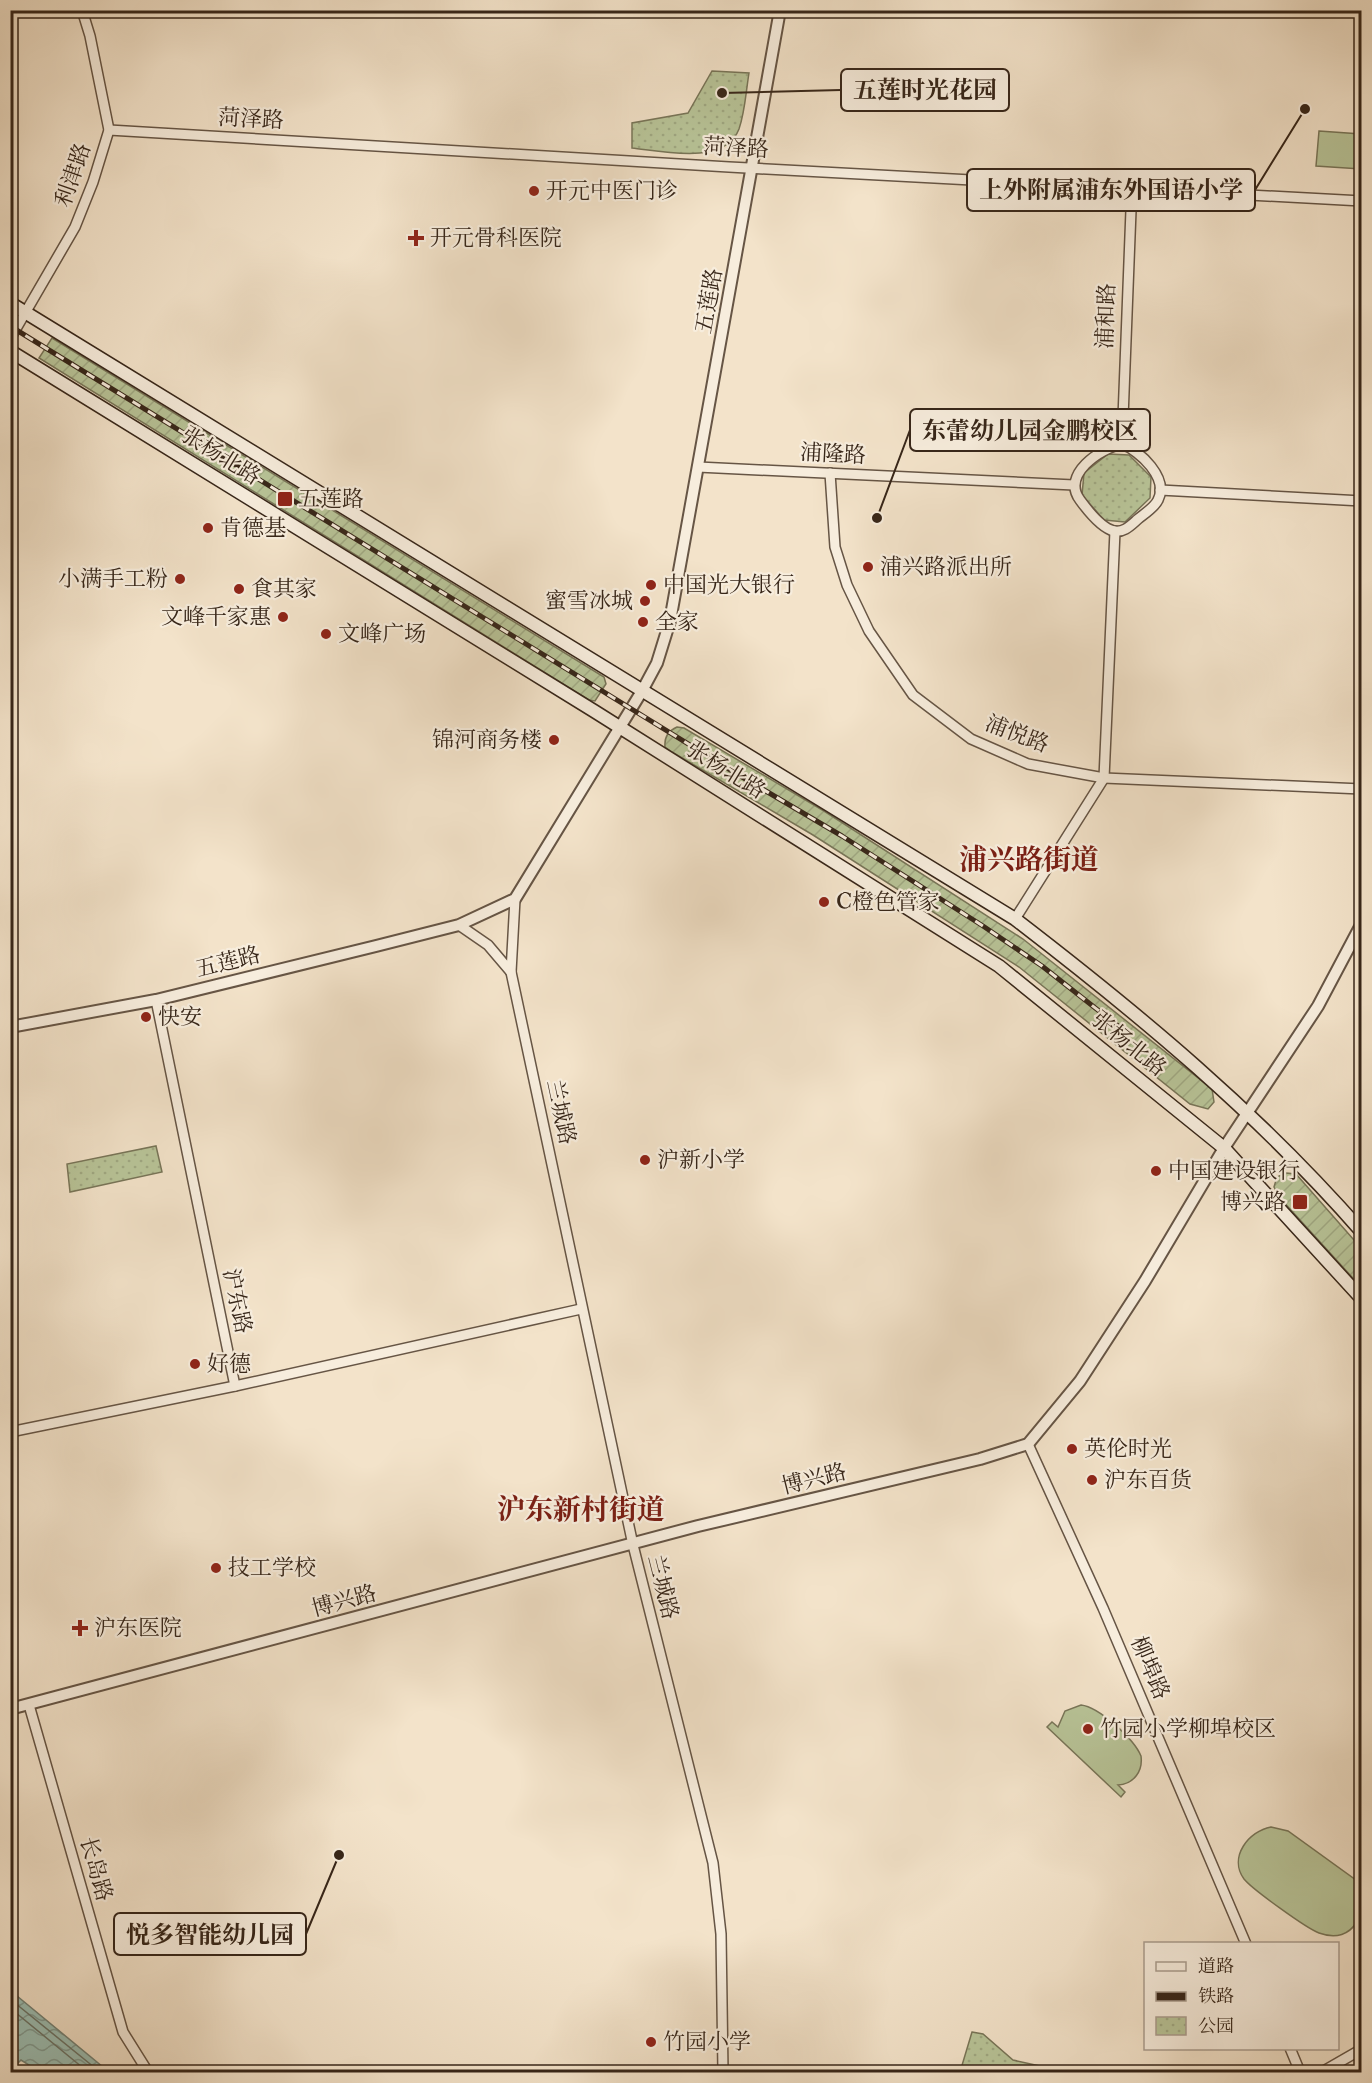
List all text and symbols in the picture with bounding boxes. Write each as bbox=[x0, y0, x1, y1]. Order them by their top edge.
callout: 五莲时光花园 bbox=[841, 69, 1009, 111]
text: 五莲时光花园 bbox=[853, 75, 997, 106]
street label: 菏泽路 bbox=[217, 103, 285, 135]
street label: 菏泽路 bbox=[702, 132, 770, 164]
street label: 利津路 bbox=[49, 139, 97, 211]
callout: 上外附属浦东外国语小学 bbox=[967, 169, 1255, 211]
text: 上外附属浦东外国语小学 bbox=[979, 175, 1243, 206]
place label: 开元中医门诊 bbox=[546, 177, 678, 205]
marker: 开元中医门诊 bbox=[527, 184, 541, 198]
place label: 开元骨科医院 bbox=[430, 224, 562, 252]
marker: 开元骨科医院 bbox=[407, 229, 425, 247]
street label: 五莲路 bbox=[689, 266, 729, 336]
street label: 浦和路 bbox=[1091, 283, 1121, 349]
callout: 东蕾幼儿园金鹏校区 bbox=[910, 409, 1150, 451]
text: 东蕾幼儿园金鹏校区 bbox=[922, 416, 1138, 447]
street label: 张杨北路 bbox=[176, 421, 266, 491]
street label: 浦隆路 bbox=[799, 438, 867, 470]
place label: 五莲路 bbox=[298, 485, 364, 513]
marker: 五莲路 bbox=[276, 490, 294, 508]
place label: 肯德基 bbox=[220, 514, 286, 542]
marker: 肯德基 bbox=[201, 521, 215, 535]
place label: 浦兴路派出所 bbox=[880, 553, 1012, 581]
marker: 浦兴路派出所 bbox=[861, 560, 875, 574]
place label: 小满手工粉 bbox=[58, 565, 168, 593]
place label: 中国光大银行 bbox=[663, 571, 795, 599]
marker: 小满手工粉 bbox=[173, 572, 187, 586]
place label: 食其家 bbox=[251, 575, 317, 603]
marker: 中国光大银行 bbox=[644, 578, 658, 592]
marker: 食其家 bbox=[232, 582, 246, 596]
place label: 蜜雪冰城 bbox=[545, 587, 633, 615]
marker: 蜜雪冰城 bbox=[638, 594, 652, 608]
place label: 文峰千家惠 bbox=[161, 603, 271, 631]
place label: 全家 bbox=[655, 608, 699, 636]
marker: 文峰千家惠 bbox=[276, 610, 290, 624]
marker: 全家 bbox=[636, 615, 650, 629]
place label: 文峰广场 bbox=[338, 620, 426, 648]
marker: 文峰广场 bbox=[319, 627, 333, 641]
street label: 浦悦路 bbox=[981, 709, 1053, 759]
place label: 锦河商务楼 bbox=[432, 726, 542, 754]
marker: 锦河商务楼 bbox=[547, 733, 561, 747]
street label: 张杨北路 bbox=[681, 735, 771, 805]
district label: 浦兴路街道 bbox=[959, 843, 1099, 878]
place label: C橙色管家 bbox=[836, 888, 940, 916]
marker: C橙色管家 bbox=[817, 895, 831, 909]
street label: 五莲路 bbox=[193, 940, 263, 984]
place label: 快安 bbox=[158, 1003, 202, 1031]
street label: 张杨北路 bbox=[1086, 1005, 1172, 1083]
marker: 快安 bbox=[139, 1010, 153, 1024]
street label: 兰城路 bbox=[540, 1077, 582, 1147]
place label: 沪新小学 bbox=[657, 1146, 745, 1174]
marker: 沪新小学 bbox=[638, 1153, 652, 1167]
place label: 中国建设银行 bbox=[1168, 1157, 1300, 1185]
marker: 中国建设银行 bbox=[1149, 1164, 1163, 1178]
place label: 博兴路 bbox=[1220, 1188, 1286, 1216]
marker: 博兴路 bbox=[1291, 1193, 1309, 1211]
street label: 沪东路 bbox=[216, 1266, 258, 1336]
place label: 好德 bbox=[207, 1350, 251, 1378]
marker: 好德 bbox=[188, 1357, 202, 1371]
place label: 英伦时光 bbox=[1084, 1435, 1172, 1463]
marker: 英伦时光 bbox=[1065, 1442, 1079, 1456]
street label: 博兴路 bbox=[779, 1457, 849, 1501]
place label: 沪东百货 bbox=[1104, 1466, 1192, 1494]
marker: 沪东百货 bbox=[1085, 1473, 1099, 1487]
district label: 沪东新村街道 bbox=[497, 1493, 665, 1528]
street label: 兰城路 bbox=[641, 1552, 685, 1622]
place label: 技工学校 bbox=[228, 1554, 316, 1582]
marker: 技工学校 bbox=[209, 1561, 223, 1575]
street label: 博兴路 bbox=[308, 1579, 380, 1623]
place label: 沪东医院 bbox=[94, 1614, 182, 1642]
marker: 沪东医院 bbox=[71, 1619, 89, 1637]
street label: 柳埠路 bbox=[1124, 1632, 1176, 1704]
place label: 竹园小学柳埠校区 bbox=[1100, 1715, 1276, 1743]
marker: 竹园小学柳埠校区 bbox=[1081, 1722, 1095, 1736]
street label: 长岛路 bbox=[73, 1833, 119, 1905]
callout: 悦多智能幼儿园 bbox=[114, 1913, 306, 1955]
text: 悦多智能幼儿园 bbox=[126, 1920, 294, 1951]
legend bbox=[1144, 1942, 1339, 2050]
text: 道路 bbox=[1198, 1955, 1234, 1978]
text: 铁路 bbox=[1198, 1985, 1234, 2008]
text: 公园 bbox=[1198, 2015, 1234, 2038]
place label: 竹园小学 bbox=[663, 2028, 751, 2056]
marker: 竹园小学 bbox=[644, 2035, 658, 2049]

